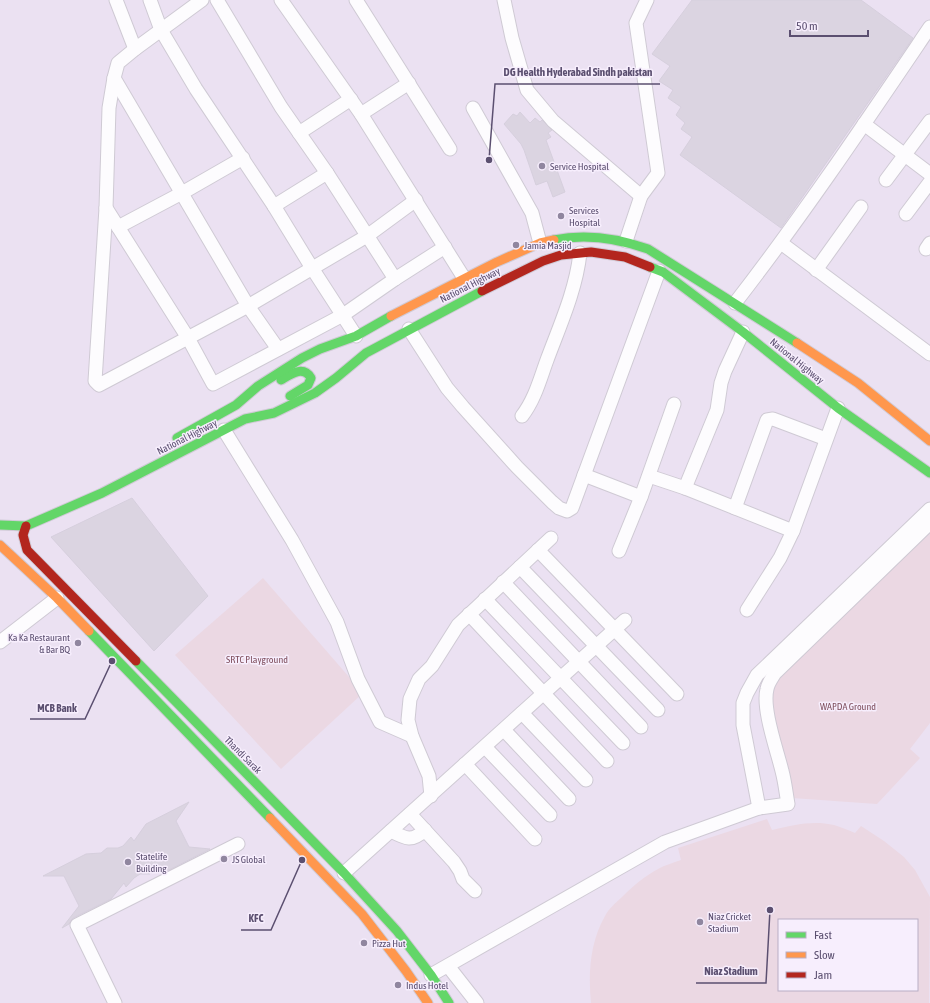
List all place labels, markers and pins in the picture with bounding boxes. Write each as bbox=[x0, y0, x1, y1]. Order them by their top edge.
callout: DG Health Hyderabad Sindh pakistan bbox=[495, 61, 660, 84]
marker: Service Hospital bbox=[537, 161, 547, 171]
place label: Service Hospital bbox=[550, 161, 609, 172]
place label: Services Hospital bbox=[569, 205, 601, 228]
marker: Services Hospital bbox=[556, 211, 566, 221]
marker: Jamia Masjid bbox=[511, 240, 521, 250]
place label: Jamia Masjid bbox=[524, 240, 572, 251]
place label: Ka Ka Restaurant & Bar BQ bbox=[8, 632, 70, 655]
marker: Ka Ka Restaurant & Bar BQ bbox=[73, 638, 83, 648]
callout: MCB Bank bbox=[30, 696, 85, 719]
place label: Statelife Building bbox=[136, 851, 168, 874]
marker: JS Global bbox=[219, 854, 229, 864]
place label: JS Global bbox=[232, 854, 266, 865]
marker: Statelife Building bbox=[123, 857, 133, 867]
callout: KFC bbox=[241, 907, 271, 930]
place label: Niaz Cricket Stadium bbox=[708, 911, 751, 934]
marker: Niaz Cricket Stadium bbox=[695, 917, 705, 927]
marker: Pizza Hut bbox=[359, 938, 369, 948]
place label: Pizza Hut bbox=[372, 938, 406, 949]
callout: Niaz Stadium bbox=[696, 960, 766, 983]
marker: Indus Hotel bbox=[393, 980, 403, 990]
place label: Indus Hotel bbox=[406, 980, 449, 991]

